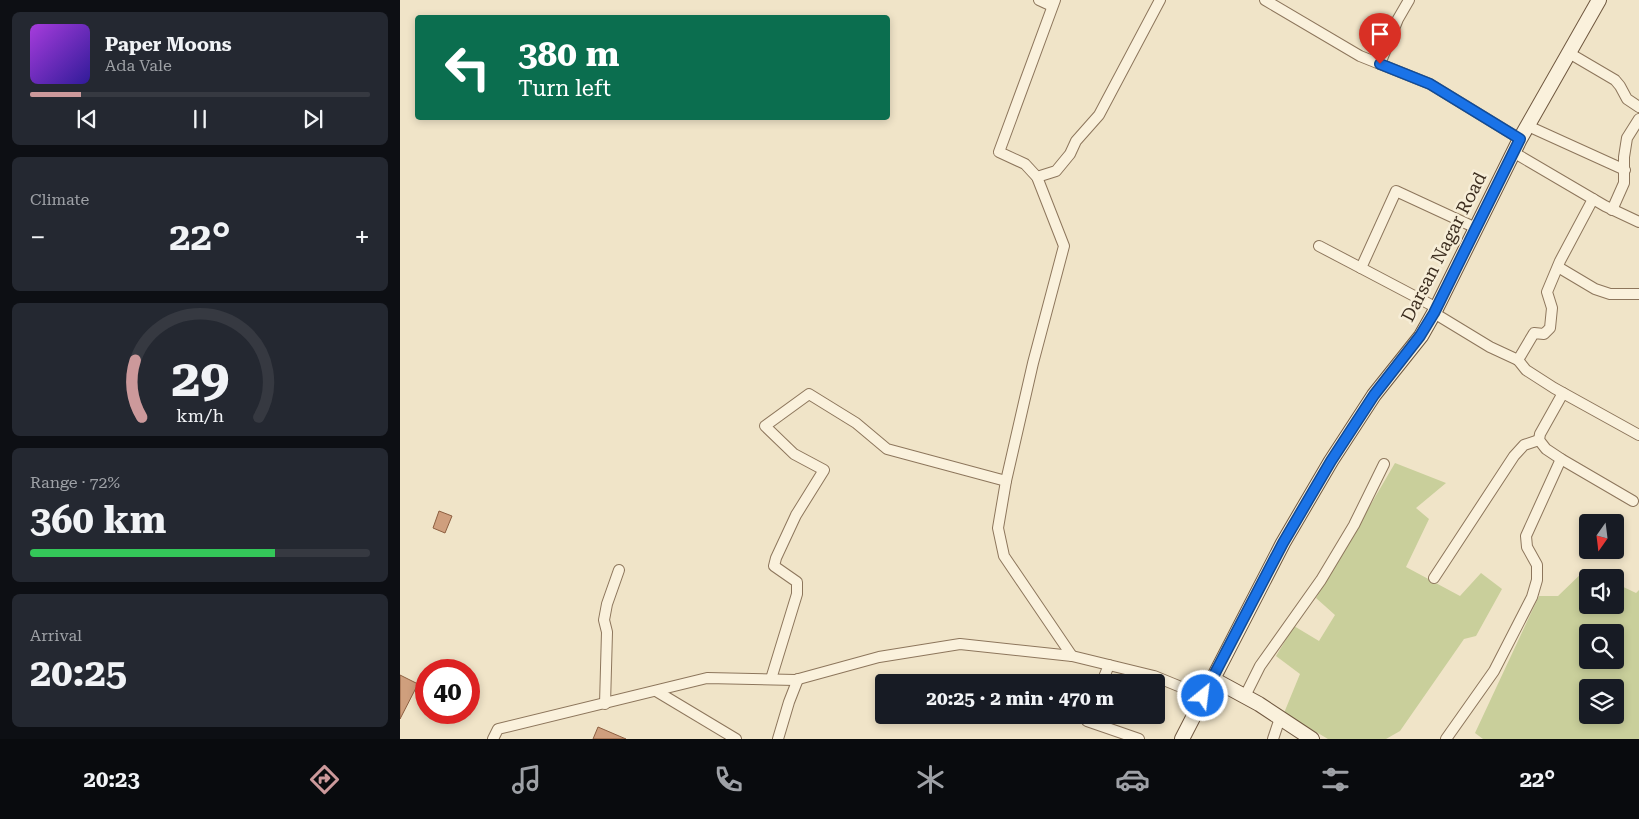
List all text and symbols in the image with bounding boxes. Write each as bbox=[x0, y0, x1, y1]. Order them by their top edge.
pin bbox=[1359, 13, 1401, 64]
icon: arrive bbox=[1366, 20, 1394, 48]
text: Paper Moons bbox=[105, 33, 232, 56]
text: 380 m bbox=[518, 34, 619, 75]
icon: left bbox=[435, 35, 500, 100]
text: Ada Vale bbox=[105, 56, 172, 75]
text: Turn left bbox=[518, 76, 611, 101]
icon: previous bbox=[73, 105, 101, 133]
icon: pause bbox=[186, 105, 214, 133]
icon: next bbox=[299, 105, 327, 133]
street label: Darsan Nagar Road bbox=[1397, 168, 1491, 325]
text: Climate bbox=[30, 190, 89, 209]
text: 22° bbox=[169, 215, 231, 259]
text: − bbox=[30, 221, 46, 254]
text: + bbox=[354, 221, 370, 254]
text: 29 bbox=[171, 348, 229, 409]
text: km/h bbox=[176, 405, 224, 426]
text: Range · 72% bbox=[30, 473, 120, 492]
text: 360 km bbox=[30, 498, 166, 542]
north arrow bbox=[1579, 514, 1624, 559]
map controls bbox=[1579, 514, 1624, 724]
button: sound bbox=[1579, 569, 1624, 614]
button: search bbox=[1579, 624, 1624, 669]
text: Arrival bbox=[30, 626, 82, 645]
text: 20:25 bbox=[30, 651, 127, 695]
speed limit sign: 40 bbox=[415, 659, 480, 724]
position arrow bbox=[1176, 669, 1228, 721]
button: layers bbox=[1579, 679, 1624, 724]
text: 20:25 · 2 min · 470 m bbox=[926, 687, 1114, 710]
icon: directions bbox=[307, 762, 342, 797]
icon: music bbox=[509, 762, 544, 797]
icon: phone bbox=[711, 762, 746, 797]
icon: climate bbox=[913, 762, 948, 797]
icon: car bbox=[1115, 762, 1150, 797]
icon: filters bbox=[1318, 762, 1353, 797]
text: 20:23 bbox=[84, 767, 140, 792]
text: 22° bbox=[1520, 767, 1555, 792]

